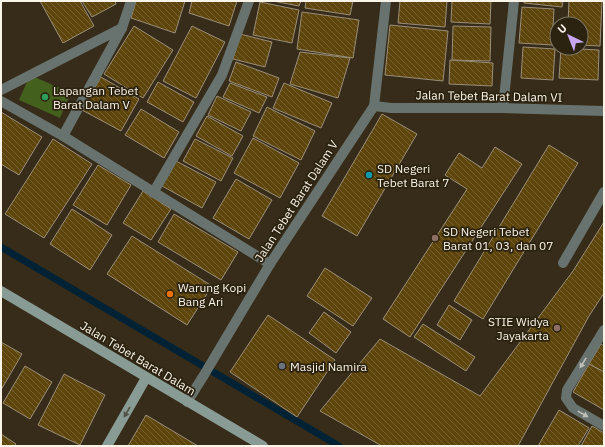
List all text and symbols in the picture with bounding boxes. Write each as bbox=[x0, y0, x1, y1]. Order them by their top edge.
north arrow bbox=[549, 16, 589, 56]
text: U bbox=[555, 21, 570, 36]
place label: Lapangan Tebet Barat Dalam V bbox=[53, 83, 138, 112]
street label: Jalan Tebet Barat Dalam VI bbox=[416, 87, 563, 105]
marker: Lapangan Tebet Barat Dalam V bbox=[40, 92, 50, 102]
street label: Jalan Tebet Barat Dalam V bbox=[251, 137, 341, 265]
place label: SD Negeri Tebet Barat 7 bbox=[377, 161, 450, 190]
marker: SD Negeri Tebet Barat 7 bbox=[364, 170, 374, 180]
place label: SD Negeri Tebet Barat 01, 03, dan 07 bbox=[443, 224, 553, 253]
marker: SD Negeri Tebet Barat 01, 03, dan 07 bbox=[430, 233, 440, 243]
place label: Warung Kopi Bang Ari bbox=[178, 280, 246, 309]
marker: Warung Kopi Bang Ari bbox=[165, 289, 175, 299]
place label: STIE Widya Jayakarta bbox=[488, 314, 550, 343]
street label: Jalan Tebet Barat Dalam bbox=[78, 318, 198, 398]
marker: STIE Widya Jayakarta bbox=[552, 323, 562, 333]
one-way arrow bbox=[580, 357, 587, 369]
place label: Masjid Namira bbox=[290, 359, 368, 374]
marker: Masjid Namira bbox=[277, 361, 287, 371]
one-way arrow bbox=[123, 406, 130, 418]
one-way arrow bbox=[577, 410, 589, 417]

